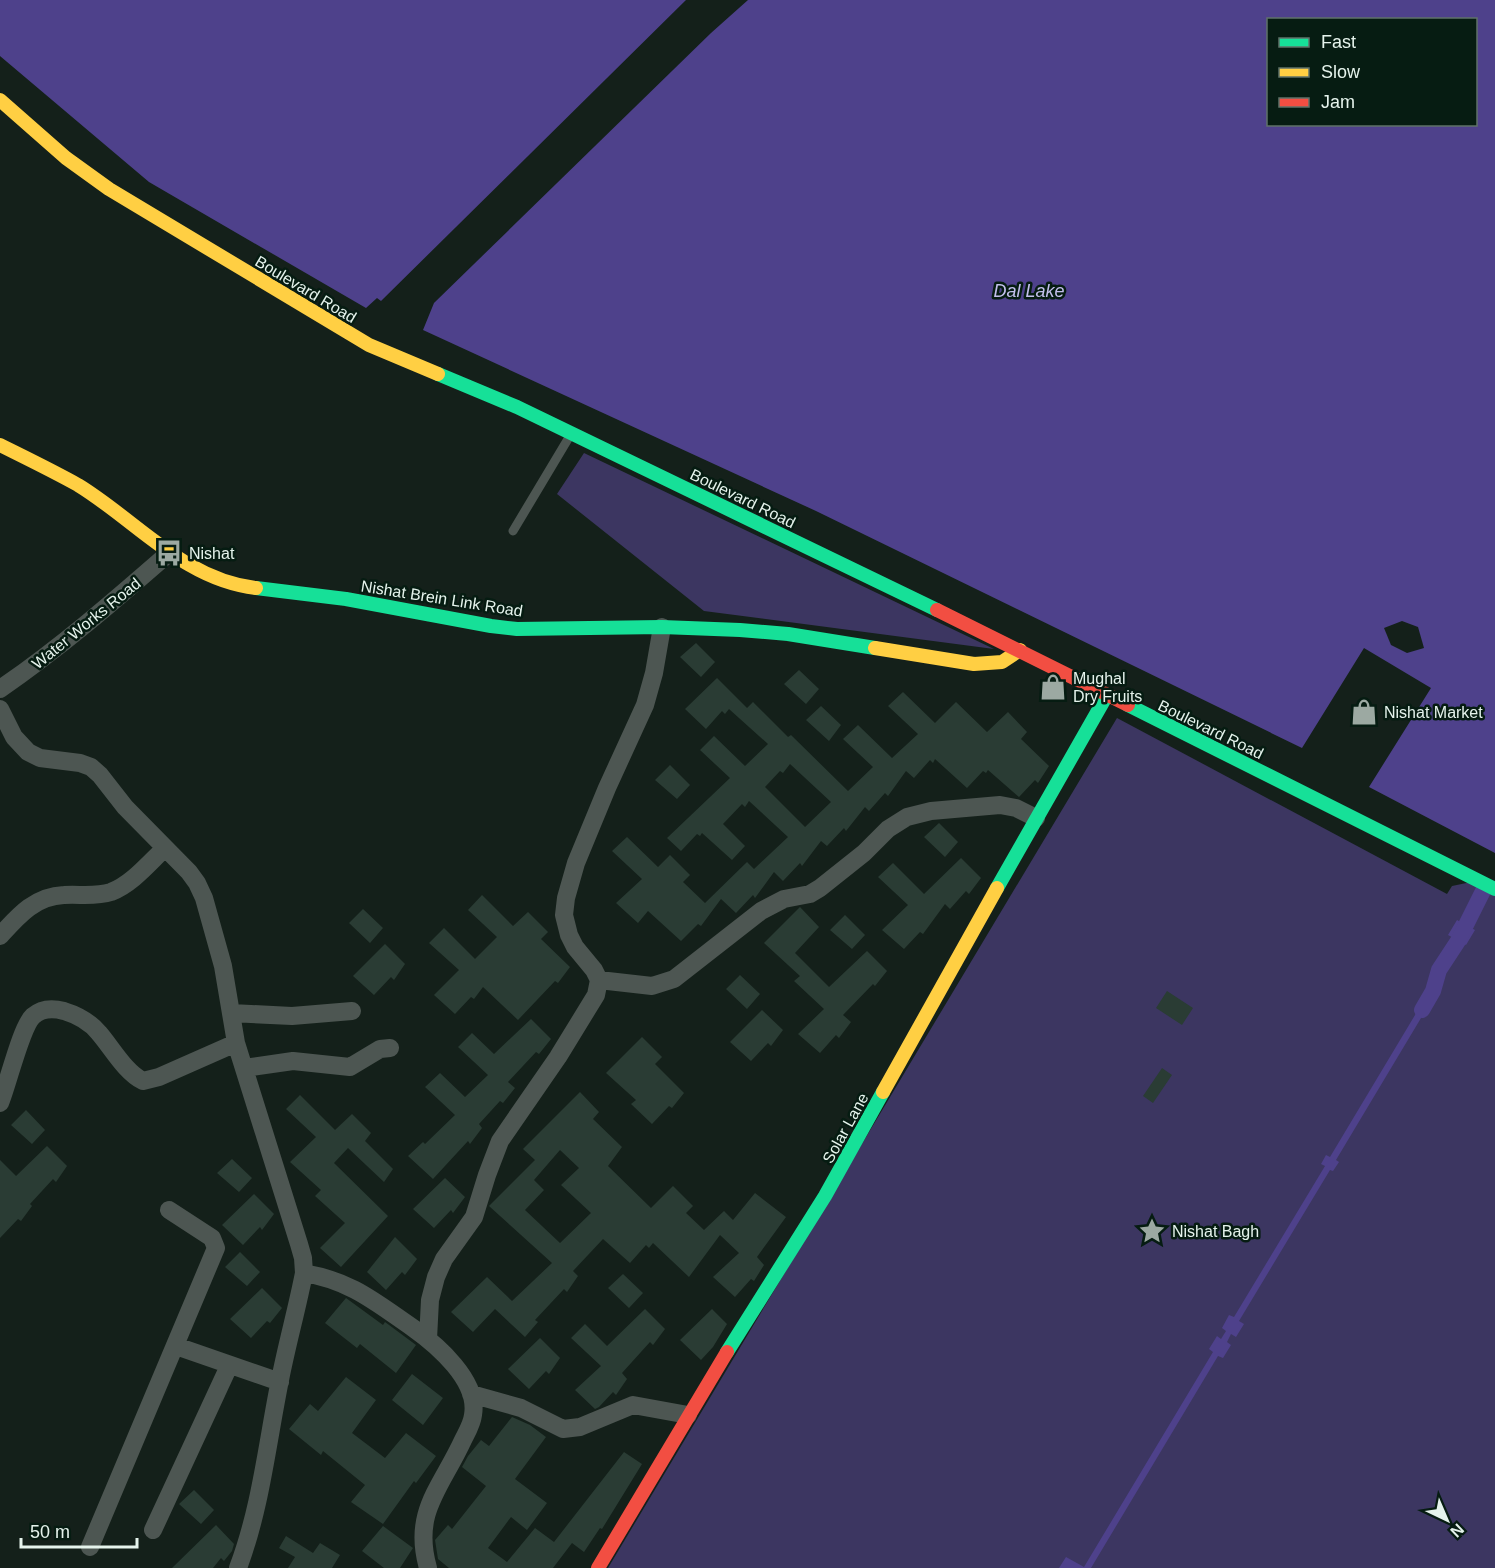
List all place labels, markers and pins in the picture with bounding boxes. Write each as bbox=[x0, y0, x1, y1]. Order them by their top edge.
bus stop icon: Nishat bbox=[154, 538, 184, 568]
place label: Nishat bbox=[189, 545, 235, 562]
place label: Mughal Dry Fruits bbox=[1073, 670, 1142, 705]
shop icon: Mughal Dry Fruits bbox=[1038, 672, 1068, 702]
shop icon: Nishat Market bbox=[1349, 697, 1379, 727]
place label: Nishat Market bbox=[1384, 704, 1483, 721]
place icon: Nishat Bagh bbox=[1137, 1216, 1167, 1246]
place label: Nishat Bagh bbox=[1172, 1223, 1259, 1240]

